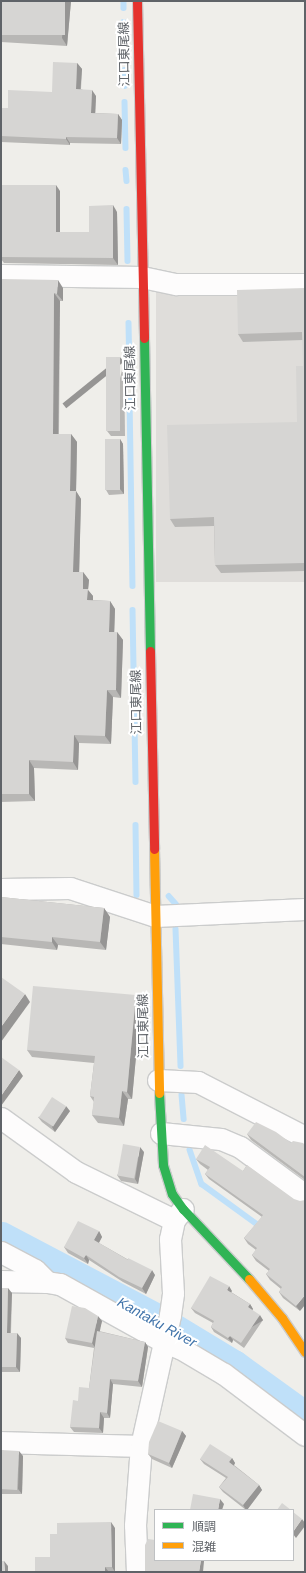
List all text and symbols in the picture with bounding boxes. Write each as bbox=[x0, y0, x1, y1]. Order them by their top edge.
street label: 江口東尾線 bbox=[117, 21, 133, 87]
street label: 江口東尾線 bbox=[123, 345, 139, 411]
street label: 江口東尾線 bbox=[129, 669, 145, 735]
street label: 江口東尾線 bbox=[136, 993, 152, 1059]
water label: Kantaku River bbox=[114, 1293, 200, 1351]
legend bbox=[154, 1509, 294, 1561]
text: 順調 bbox=[192, 1520, 216, 1534]
text: 混雑 bbox=[192, 1540, 216, 1554]

